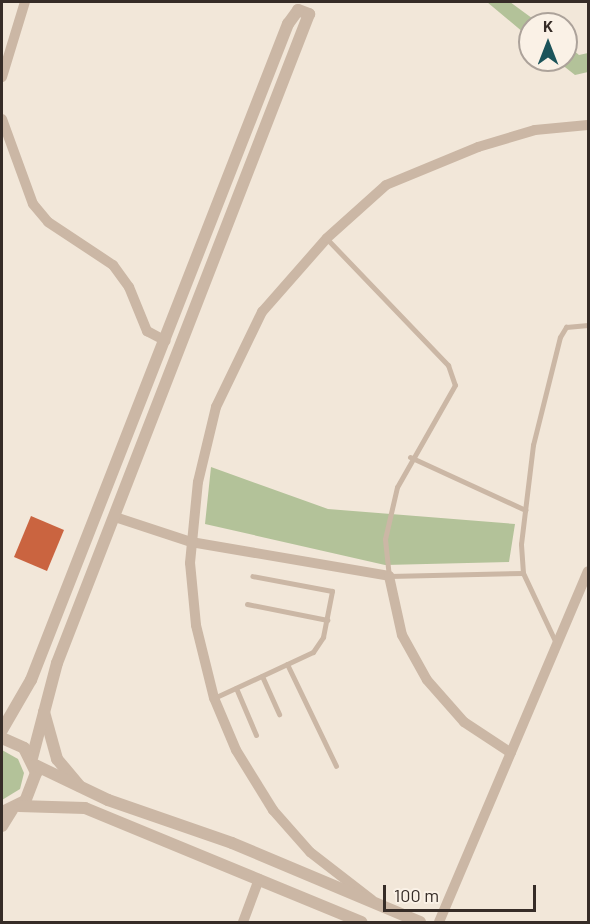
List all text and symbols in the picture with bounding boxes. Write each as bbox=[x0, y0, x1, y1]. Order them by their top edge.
north arrow bbox=[518, 12, 578, 72]
text: K bbox=[543, 16, 553, 35]
scale bar bbox=[386, 873, 539, 911]
text: 100 m bbox=[394, 884, 439, 906]

